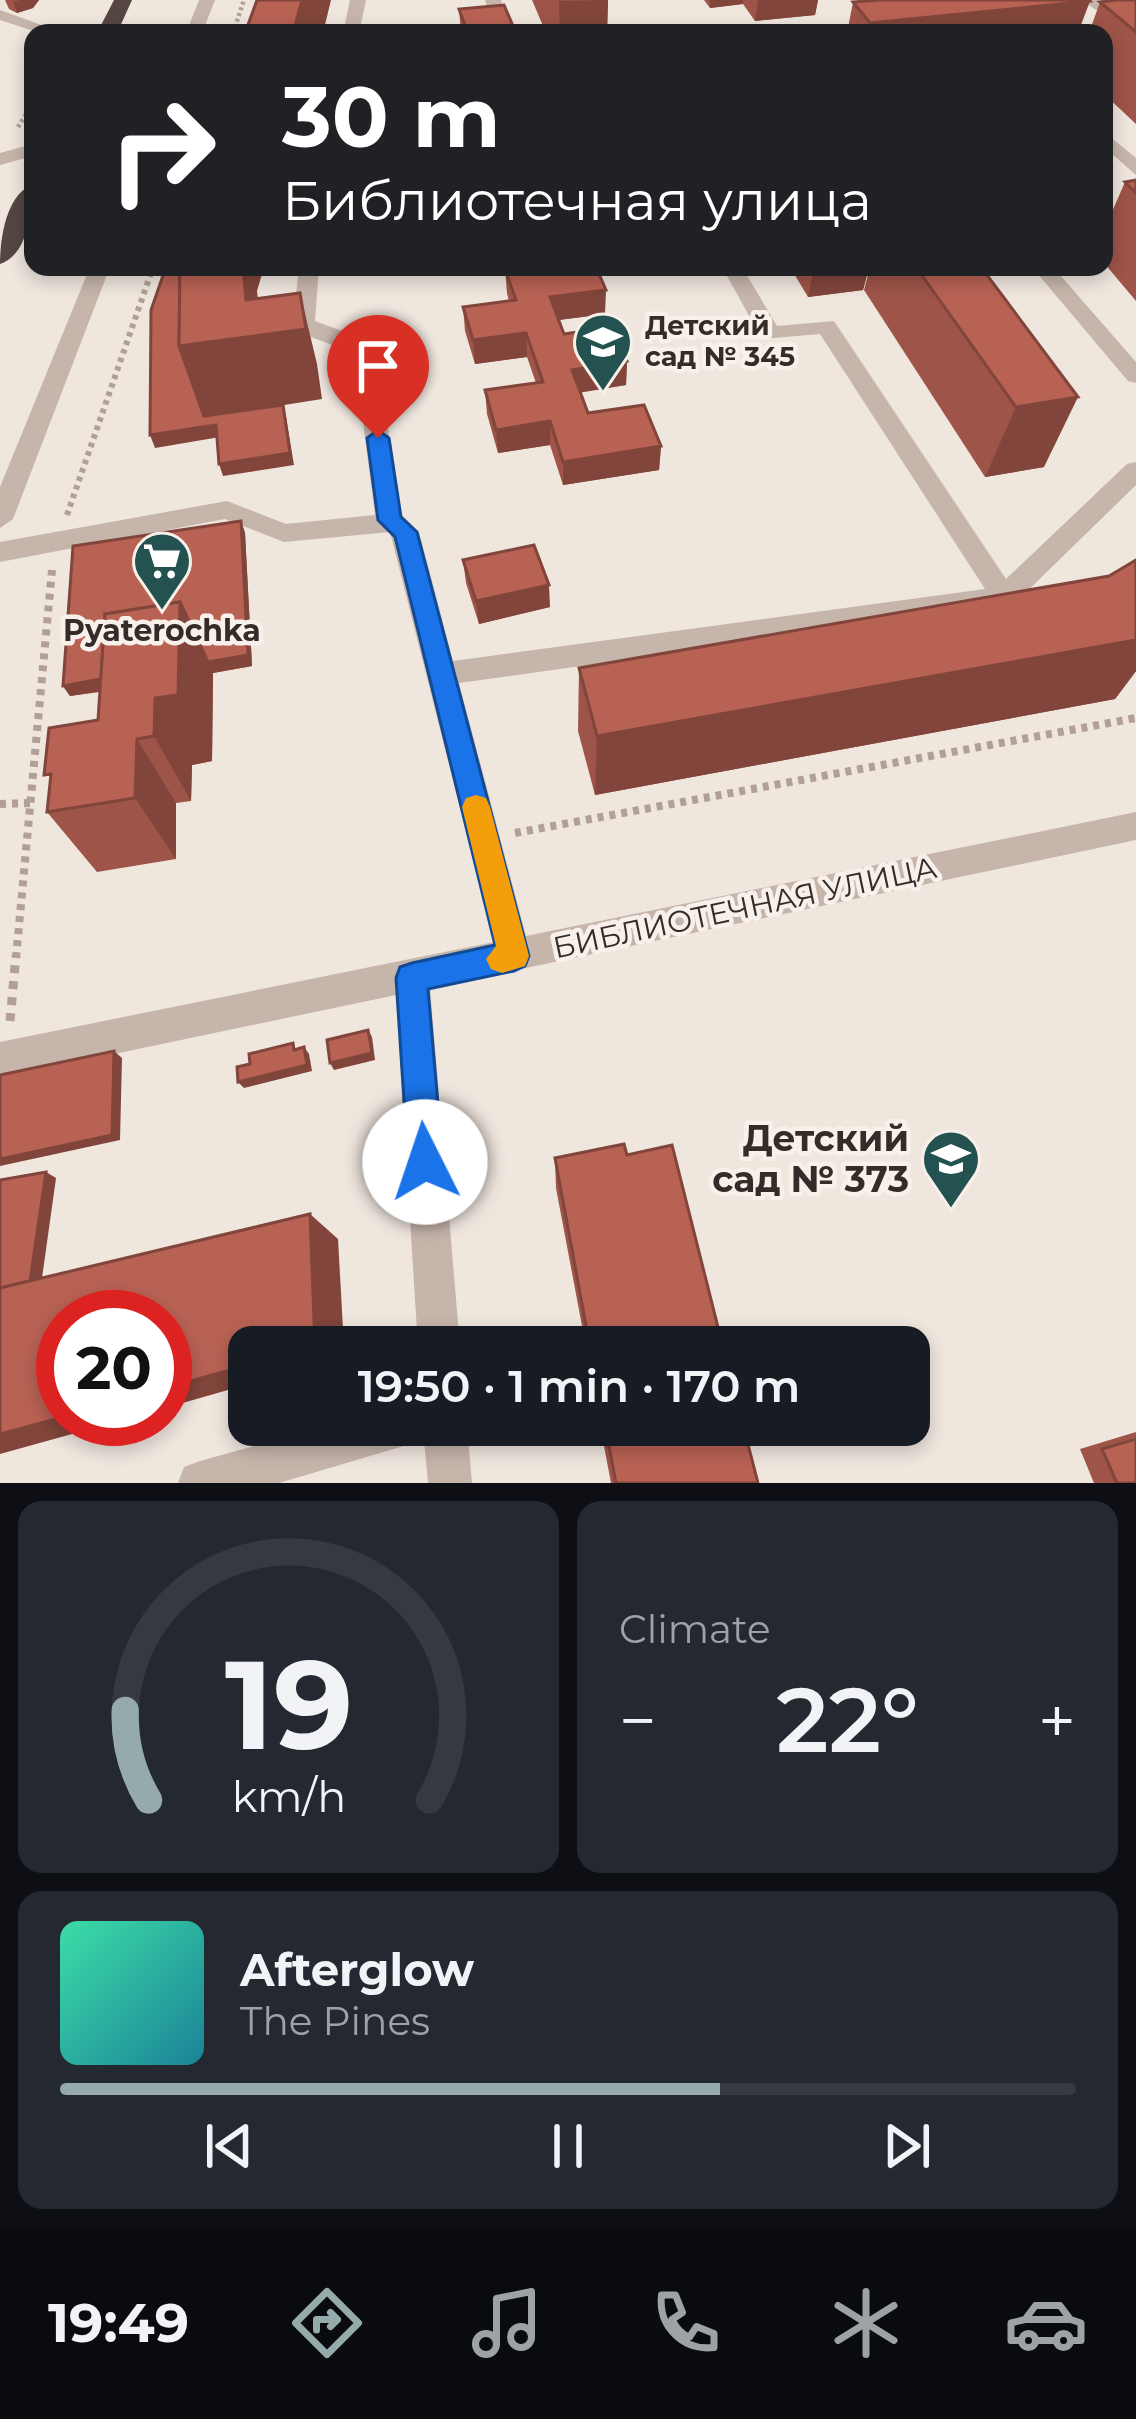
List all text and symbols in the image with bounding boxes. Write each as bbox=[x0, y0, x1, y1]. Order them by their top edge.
text: 30 m bbox=[282, 66, 501, 168]
icon: right bbox=[84, 72, 240, 228]
text: Библиотечная улица bbox=[282, 168, 872, 234]
place label: Детский сад № 345 bbox=[645, 309, 795, 373]
school or university icon: Детский сад № 345 bbox=[572, 311, 634, 393]
pin bbox=[327, 315, 429, 438]
icon: arrive bbox=[345, 333, 411, 399]
supermarket icon: Pyaterochka bbox=[131, 530, 193, 612]
place label: Pyaterochka bbox=[63, 612, 261, 649]
street label: БИБЛИОТЕЧНАЯ УЛИЦА bbox=[550, 849, 940, 966]
position arrow bbox=[362, 1099, 488, 1225]
place label: Детский сад № 373 bbox=[712, 1116, 909, 1201]
school or university icon: Детский сад № 373 bbox=[920, 1128, 982, 1210]
speed limit sign: 20 bbox=[36, 1290, 192, 1446]
text: 19:50 · 1 min · 170 m bbox=[358, 1358, 800, 1413]
text: Climate bbox=[619, 1605, 771, 1653]
text: 19 bbox=[224, 1628, 353, 1780]
text: 22° bbox=[776, 1665, 919, 1775]
text: − bbox=[619, 1680, 657, 1761]
text: + bbox=[1038, 1680, 1076, 1761]
text: km/h bbox=[231, 1770, 346, 1823]
text: Afterglow bbox=[240, 1942, 474, 1997]
text: The Pines bbox=[240, 1997, 430, 2045]
icon: previous bbox=[196, 2113, 262, 2179]
icon: pause bbox=[535, 2113, 601, 2179]
icon: next bbox=[874, 2113, 940, 2179]
icon: directions bbox=[285, 2281, 369, 2365]
icon: music bbox=[465, 2281, 549, 2365]
icon: phone bbox=[644, 2281, 728, 2365]
icon: climate bbox=[824, 2281, 908, 2365]
icon: car bbox=[1004, 2281, 1088, 2365]
text: 19:49 bbox=[48, 2290, 189, 2356]

